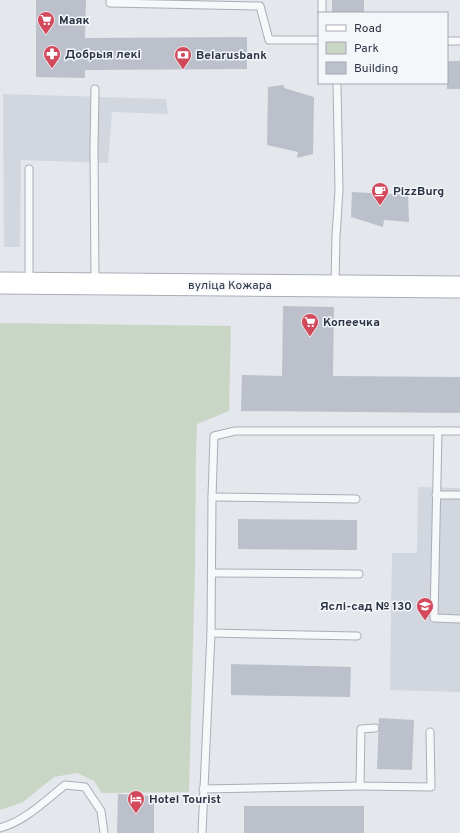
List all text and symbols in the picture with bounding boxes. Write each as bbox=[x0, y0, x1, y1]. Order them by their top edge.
supermarket icon: Маяк bbox=[36, 10, 56, 35]
legend bbox=[318, 12, 448, 84]
place label: Маяк bbox=[59, 13, 90, 29]
text: Road bbox=[354, 21, 382, 37]
text: Park bbox=[354, 41, 379, 57]
pharmacy icon: Добрыя лекі bbox=[42, 44, 62, 69]
bank icon: Belarusbank bbox=[173, 45, 193, 70]
place label: Добрыя лекі bbox=[65, 47, 141, 63]
place label: Belarusbank bbox=[196, 48, 267, 64]
text: Building bbox=[354, 61, 398, 77]
cafe icon: PizzBurg bbox=[370, 181, 390, 206]
place label: PizzBurg bbox=[393, 184, 444, 200]
street label: вуліца Кожара bbox=[188, 278, 272, 294]
supermarket icon: Копеечка bbox=[300, 312, 320, 337]
place label: Копеечка bbox=[323, 315, 380, 331]
school or university icon: Яслі-сад № 130 bbox=[415, 596, 435, 621]
place label: Яслі-сад № 130 bbox=[320, 599, 412, 615]
hotel icon: Hotel Tourist bbox=[126, 789, 146, 814]
place label: Hotel Tourist bbox=[149, 792, 221, 808]

